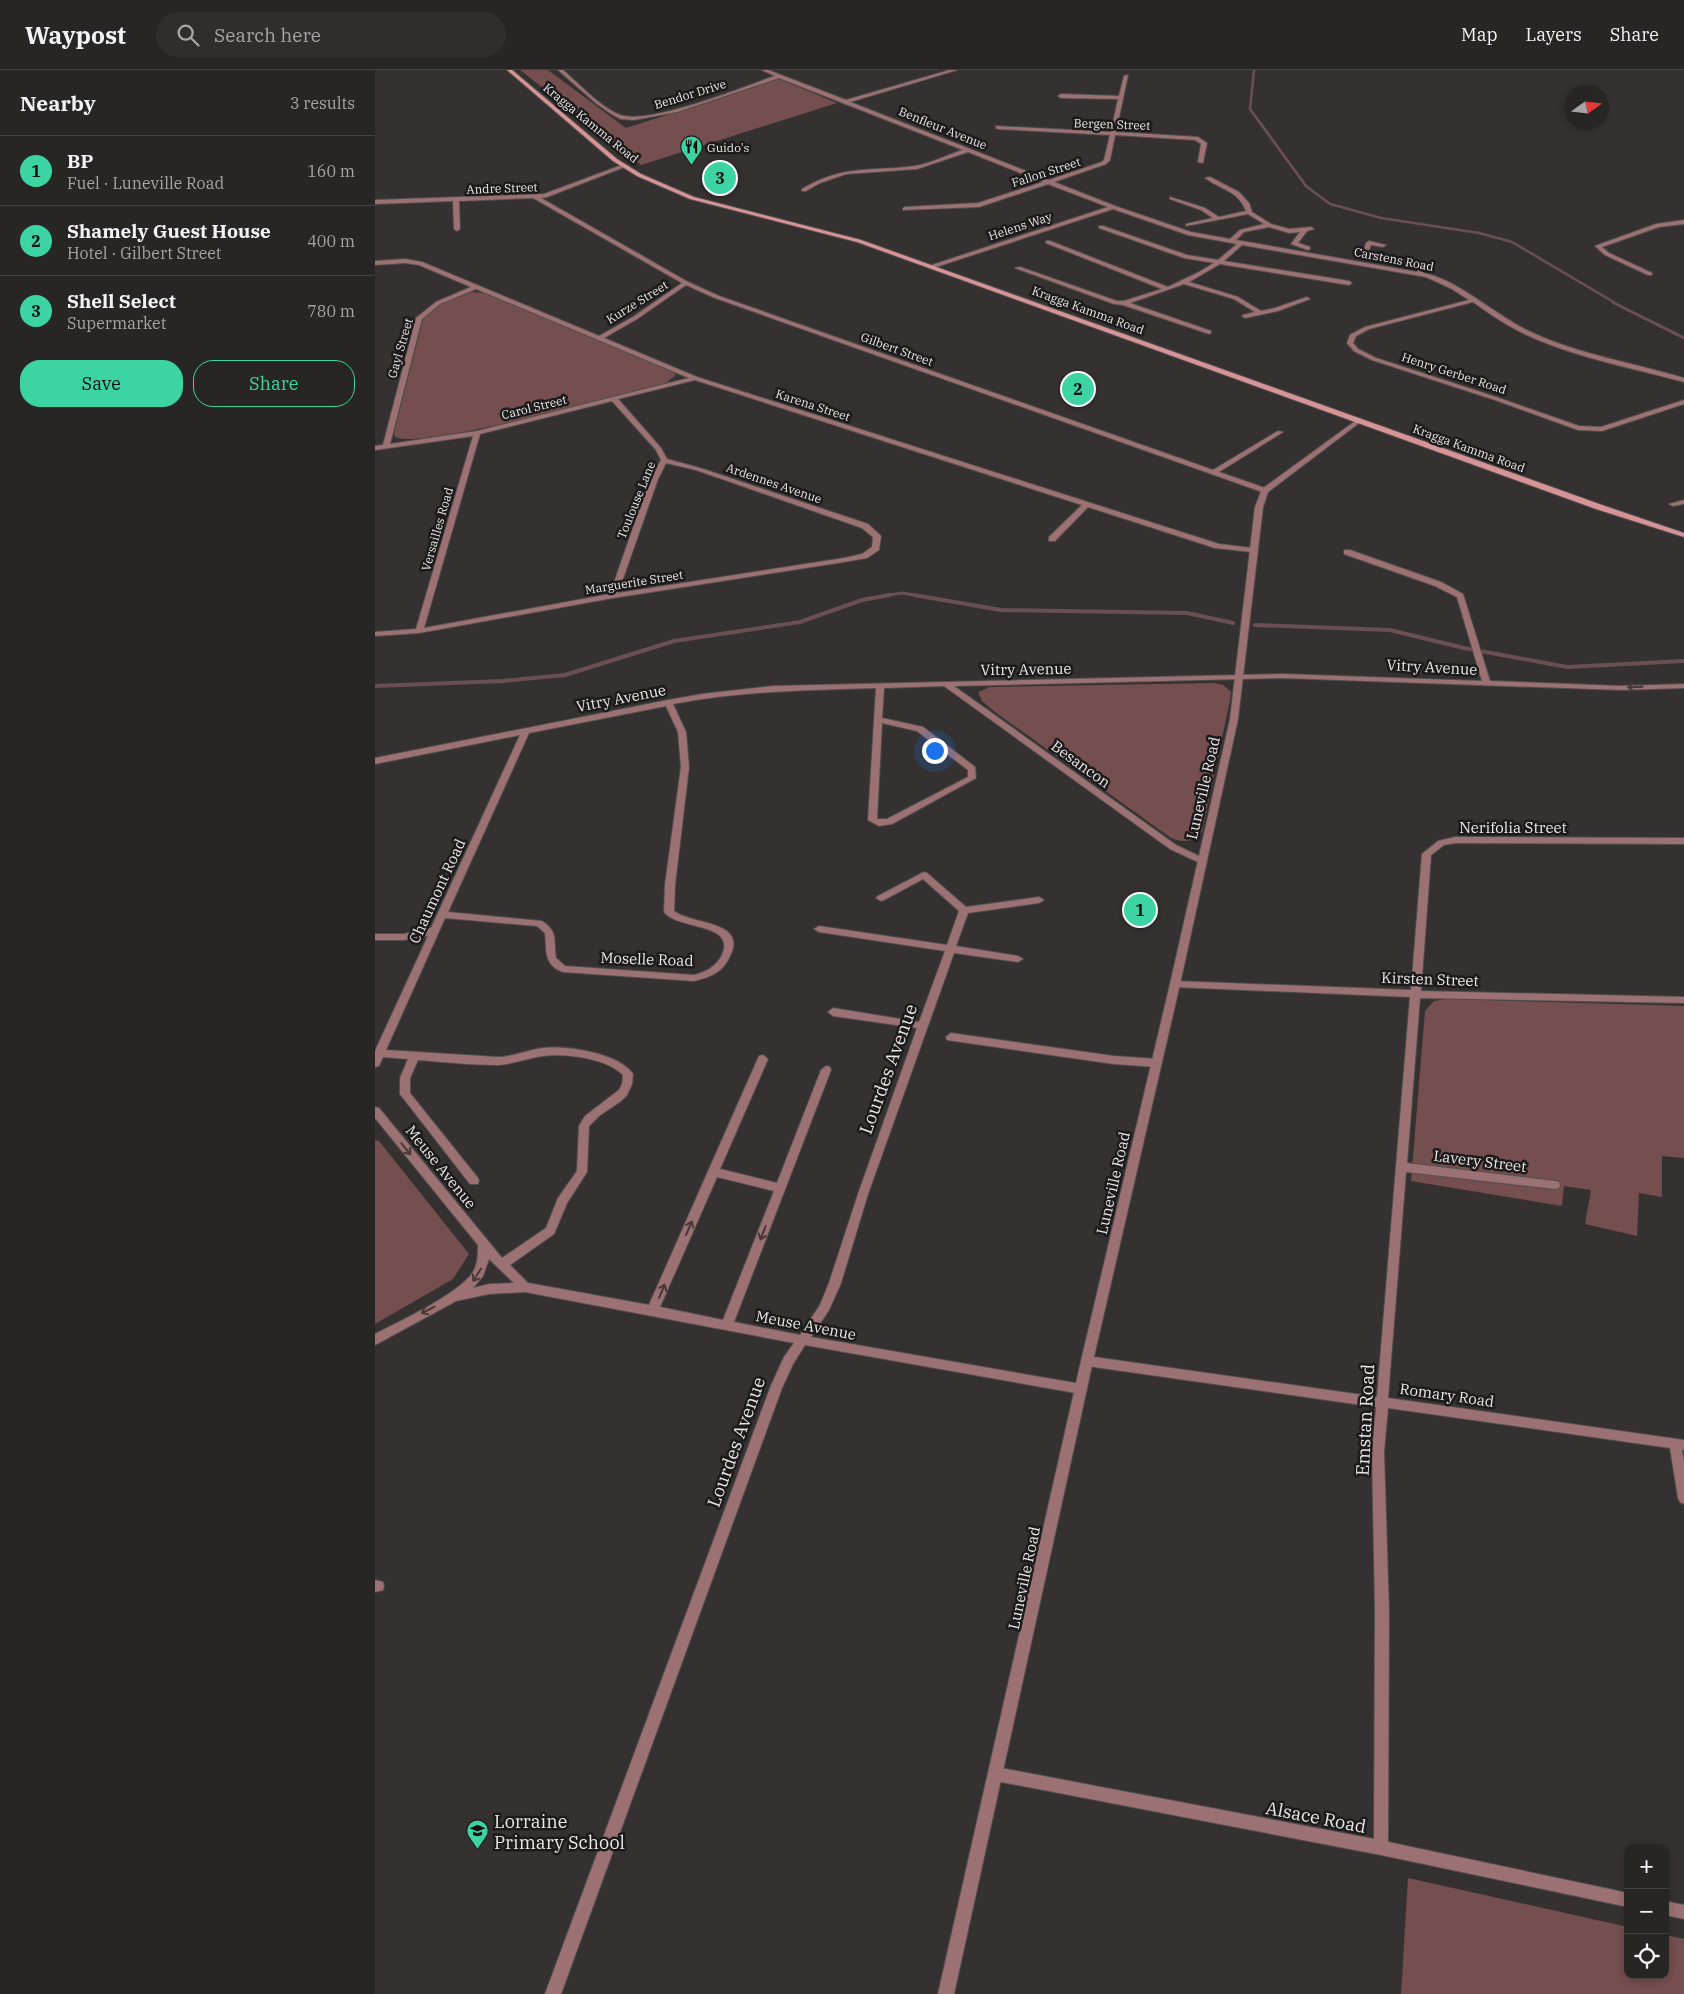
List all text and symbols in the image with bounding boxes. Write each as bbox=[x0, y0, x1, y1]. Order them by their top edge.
search box bbox=[156, 12, 506, 57]
text: Waypost bbox=[25, 19, 126, 51]
icon: search bbox=[174, 21, 202, 49]
text: Search here bbox=[214, 23, 321, 47]
text: Map bbox=[1461, 23, 1498, 46]
text: Layers bbox=[1526, 23, 1582, 46]
text: Share bbox=[1610, 23, 1659, 46]
street label: Bendor Drive bbox=[652, 76, 728, 112]
street label: Kragga Kamma Road bbox=[540, 80, 642, 166]
north arrow bbox=[1564, 85, 1609, 130]
text: Nearby bbox=[20, 89, 96, 117]
text: 3 results bbox=[290, 93, 355, 113]
street label: Benfleur Avenue bbox=[897, 103, 989, 153]
street label: Bergen Street bbox=[1073, 115, 1151, 133]
restaurant icon: Guido's bbox=[679, 135, 703, 166]
place label: Guido's bbox=[707, 140, 750, 155]
text: BP bbox=[67, 149, 93, 173]
street label: Fallon Street bbox=[1010, 154, 1082, 190]
pin: 3 bbox=[704, 159, 736, 197]
text: 1 bbox=[31, 161, 41, 181]
text: 160 m bbox=[307, 161, 355, 181]
text: Fuel · Luneville Road bbox=[67, 173, 224, 193]
street label: Andre Street bbox=[466, 179, 538, 197]
street label: Helens Way bbox=[986, 208, 1054, 243]
text: Shamely Guest House bbox=[67, 219, 271, 243]
text: 2 bbox=[31, 231, 41, 251]
text: 400 m bbox=[307, 231, 355, 251]
text: Hotel · Gilbert Street bbox=[67, 243, 221, 263]
street label: Carstens Road bbox=[1353, 244, 1435, 274]
street label: Kurze Street bbox=[603, 277, 671, 327]
street label: Kragga Kamma Road bbox=[1030, 283, 1146, 337]
text: Shell Select bbox=[67, 289, 176, 313]
text: 3 bbox=[31, 301, 41, 321]
text: 780 m bbox=[307, 301, 355, 321]
text: Supermarket bbox=[67, 313, 166, 333]
street label: Gayl Street bbox=[384, 316, 416, 380]
street label: Gilbert Street bbox=[859, 329, 935, 369]
street label: Henry Gerber Road bbox=[1400, 349, 1508, 397]
button: Save bbox=[20, 360, 183, 407]
button: Share bbox=[193, 360, 355, 407]
pin: 2 bbox=[1062, 370, 1094, 408]
street label: Karena Street bbox=[774, 386, 852, 424]
street label: Carol Street bbox=[500, 392, 568, 422]
street label: Kragga Kamma Road bbox=[1411, 421, 1527, 475]
street label: Toulouse Lane bbox=[614, 459, 658, 541]
street label: Ardennes Avenue bbox=[724, 460, 824, 506]
street label: Versailles Road bbox=[418, 486, 456, 572]
street label: Marguerite Street bbox=[584, 567, 684, 597]
street label: Vitry Avenue bbox=[1386, 655, 1478, 679]
street label: Vitry Avenue bbox=[980, 659, 1072, 679]
street label: Vitry Avenue bbox=[575, 680, 667, 716]
one-way arrow bbox=[1628, 683, 1644, 692]
street label: Luneville Road bbox=[1182, 735, 1224, 841]
street label: Besancon bbox=[1048, 736, 1115, 792]
your location bbox=[922, 738, 948, 764]
street label: Nerifolia Street bbox=[1459, 818, 1567, 837]
street label: Chaumont Road bbox=[404, 836, 470, 946]
pin: 1 bbox=[1124, 891, 1156, 929]
street label: Moselle Road bbox=[600, 948, 694, 970]
street label: Kirsten Street bbox=[1381, 968, 1479, 990]
street label: Lourdes Avenue bbox=[854, 1001, 922, 1137]
street label: Meuse Avenue bbox=[402, 1121, 480, 1213]
street label: Luneville Road bbox=[1092, 1130, 1134, 1236]
one-way arrow bbox=[401, 1142, 412, 1155]
street label: Lavery Street bbox=[1432, 1146, 1528, 1176]
one-way arrow bbox=[685, 1221, 695, 1236]
one-way arrow bbox=[758, 1225, 767, 1240]
one-way arrow bbox=[472, 1267, 482, 1281]
one-way arrow bbox=[657, 1284, 667, 1299]
one-way arrow bbox=[421, 1305, 436, 1315]
street label: Meuse Avenue bbox=[754, 1306, 858, 1344]
street label: Emstan Road bbox=[1351, 1363, 1379, 1477]
street label: Lourdes Avenue bbox=[702, 1374, 770, 1510]
street label: Romary Road bbox=[1399, 1379, 1495, 1411]
street label: Luneville Road bbox=[1004, 1525, 1044, 1631]
street label: Alsace Road bbox=[1264, 1796, 1368, 1838]
place label: Lorraine Primary School bbox=[494, 1810, 625, 1854]
school or university icon: Lorraine Primary School bbox=[466, 1819, 490, 1850]
map controls bbox=[1624, 1844, 1669, 1979]
button: + bbox=[1624, 1844, 1669, 1889]
button: − bbox=[1624, 1889, 1669, 1934]
button: locate bbox=[1624, 1934, 1669, 1979]

